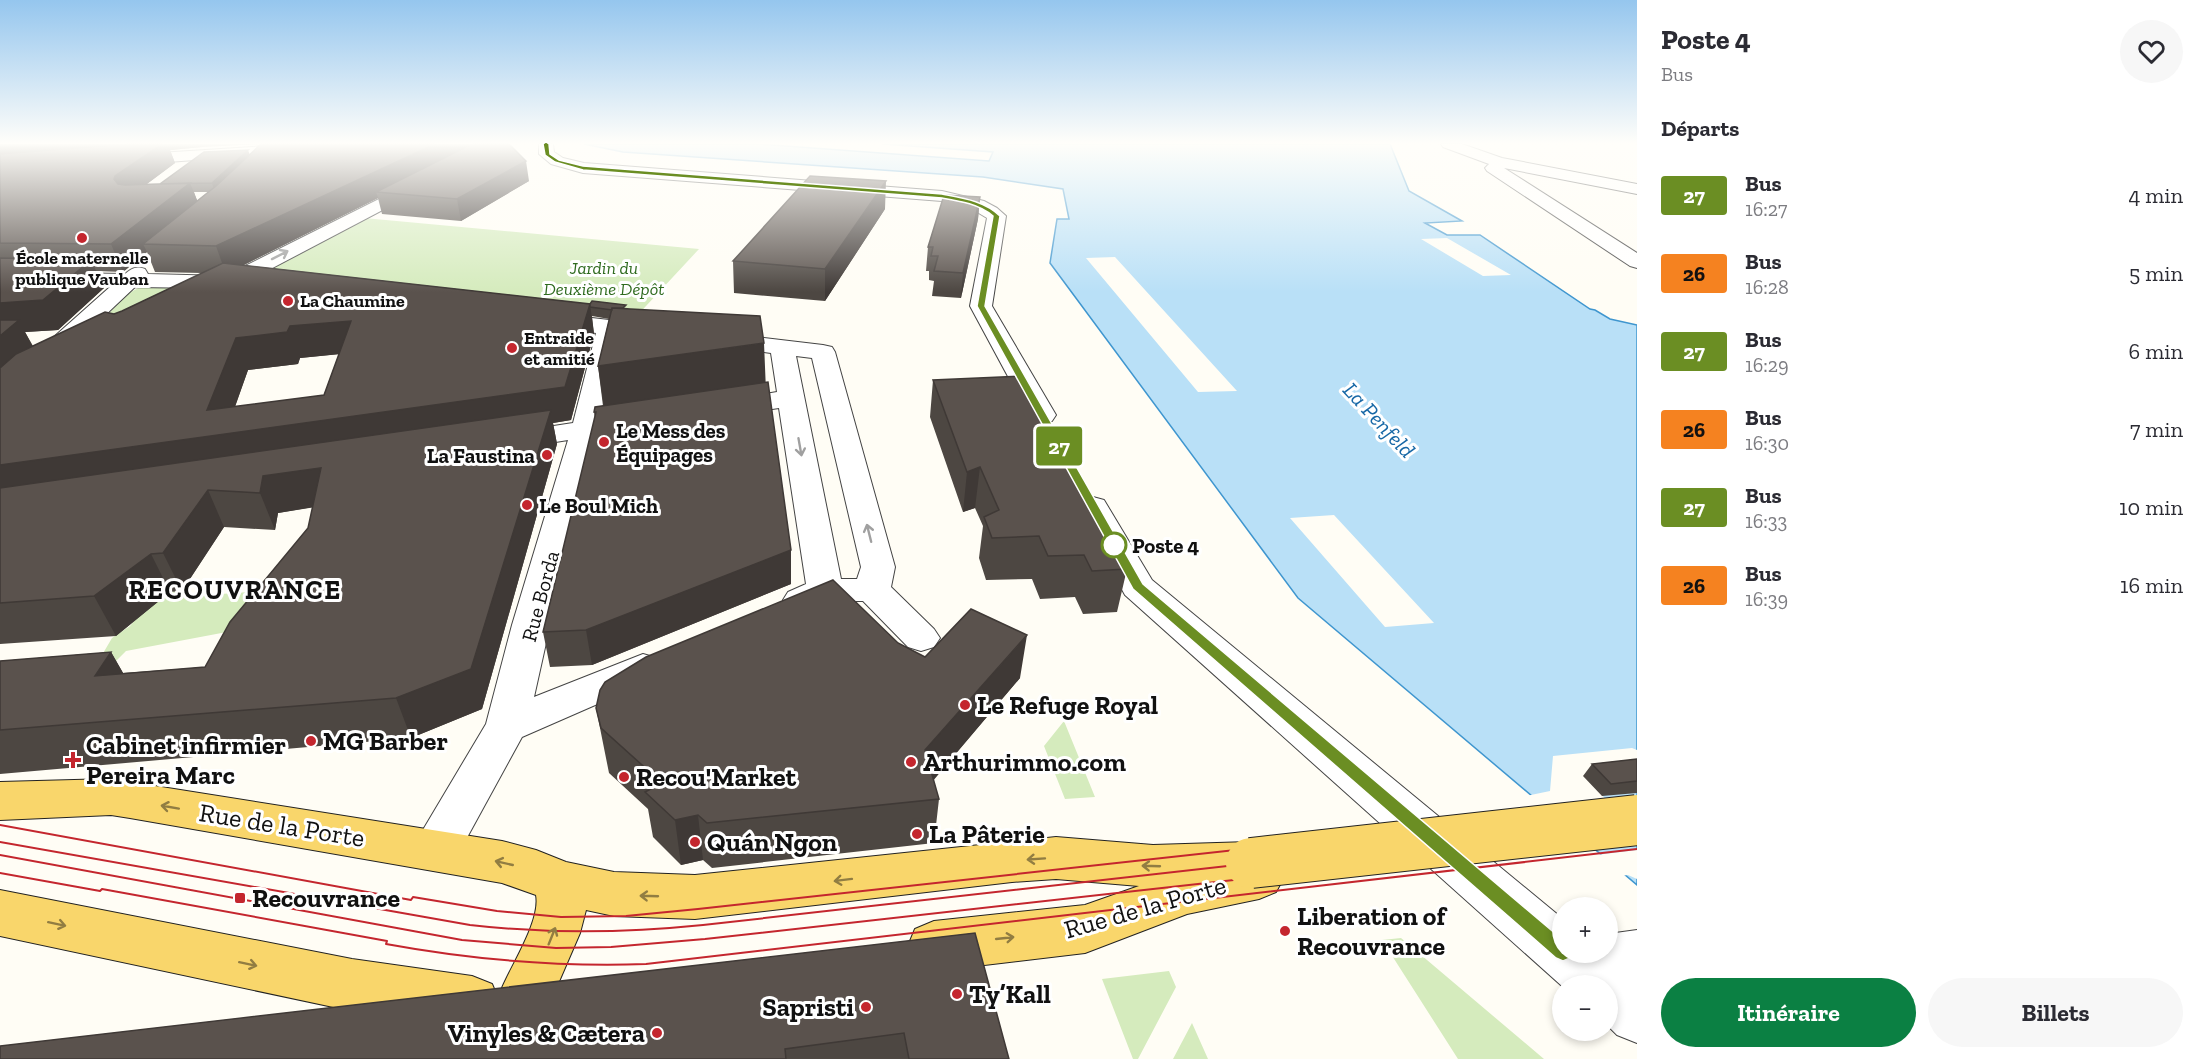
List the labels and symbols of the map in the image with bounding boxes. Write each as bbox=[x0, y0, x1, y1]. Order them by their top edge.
marker: École maternelle publique Vauban bbox=[75, 231, 89, 245]
place label: École maternelle publique Vauban bbox=[15, 247, 149, 290]
one-way arrow bbox=[271, 249, 289, 260]
park label: Jardin du Deuxième Dépôt bbox=[543, 257, 665, 300]
place label: La Chaumine bbox=[300, 290, 405, 312]
marker: La Chaumine bbox=[281, 294, 295, 308]
place label: Entraide et amitié bbox=[524, 327, 595, 370]
marker: Entraide et amitié bbox=[505, 341, 519, 355]
water label: La Penfeld bbox=[1337, 377, 1421, 463]
place label: Le Mess des Équipages bbox=[616, 418, 726, 467]
line badge: 27 bbox=[1032, 426, 1086, 466]
marker: Le Mess des Équipages bbox=[597, 435, 611, 449]
one-way arrow bbox=[794, 437, 805, 456]
place label: La Faustina bbox=[427, 443, 535, 468]
marker: La Faustina bbox=[540, 448, 554, 462]
place label: Le Boul Mich bbox=[539, 493, 658, 518]
marker: Le Boul Mich bbox=[520, 498, 534, 512]
one-way arrow bbox=[863, 524, 875, 543]
marker: Poste 4 bbox=[1101, 532, 1127, 558]
place label: Poste 4 bbox=[1132, 533, 1199, 558]
street label: Rue Borda bbox=[516, 548, 564, 644]
district label: RECOUVRANCE bbox=[128, 574, 342, 606]
place label: Le Refuge Royal bbox=[977, 689, 1158, 721]
marker: Le Refuge Royal bbox=[958, 698, 972, 712]
place label: MG Barber bbox=[323, 725, 448, 757]
place label: Cabinet infirmier Pereira Marc bbox=[86, 729, 286, 791]
marker: MG Barber bbox=[304, 734, 318, 748]
place label: Arthurimmo.com bbox=[923, 746, 1126, 778]
marker: Cabinet infirmier Pereira Marc bbox=[64, 751, 82, 769]
marker: Arthurimmo.com bbox=[904, 755, 918, 769]
place label: Recou'Market bbox=[636, 761, 797, 793]
marker: Recou'Market bbox=[617, 770, 631, 784]
street label: Rue de la Porte bbox=[197, 796, 367, 854]
one-way arrow bbox=[160, 801, 180, 812]
place label: La Pâterie bbox=[929, 818, 1045, 850]
place label: Quán Ngon bbox=[707, 826, 838, 858]
marker: La Pâterie bbox=[910, 827, 924, 841]
marker: Quán Ngon bbox=[688, 835, 702, 849]
one-way arrow bbox=[1027, 854, 1047, 865]
one-way arrow bbox=[495, 857, 514, 868]
one-way arrow bbox=[1141, 860, 1161, 871]
street label: Rue de la Porte bbox=[1060, 869, 1230, 945]
one-way arrow bbox=[833, 875, 853, 886]
place label: Recouvrance bbox=[252, 882, 401, 914]
one-way arrow bbox=[639, 890, 659, 901]
marker: Recouvrance bbox=[233, 891, 247, 905]
place label: Liberation of Recouvrance bbox=[1297, 900, 1448, 962]
one-way arrow bbox=[48, 919, 67, 931]
marker: Liberation of Recouvrance bbox=[1278, 924, 1292, 938]
one-way arrow bbox=[547, 928, 558, 946]
one-way arrow bbox=[994, 932, 1014, 943]
one-way arrow bbox=[238, 959, 258, 970]
place label: Ty’Kall bbox=[969, 978, 1051, 1010]
marker: Ty’Kall bbox=[950, 987, 964, 1001]
place label: Sapristi bbox=[762, 991, 854, 1023]
marker: Sapristi bbox=[859, 1000, 873, 1014]
place label: Vinyles & Cætera bbox=[448, 1017, 645, 1049]
marker: Vinyles & Cætera bbox=[650, 1026, 664, 1040]

